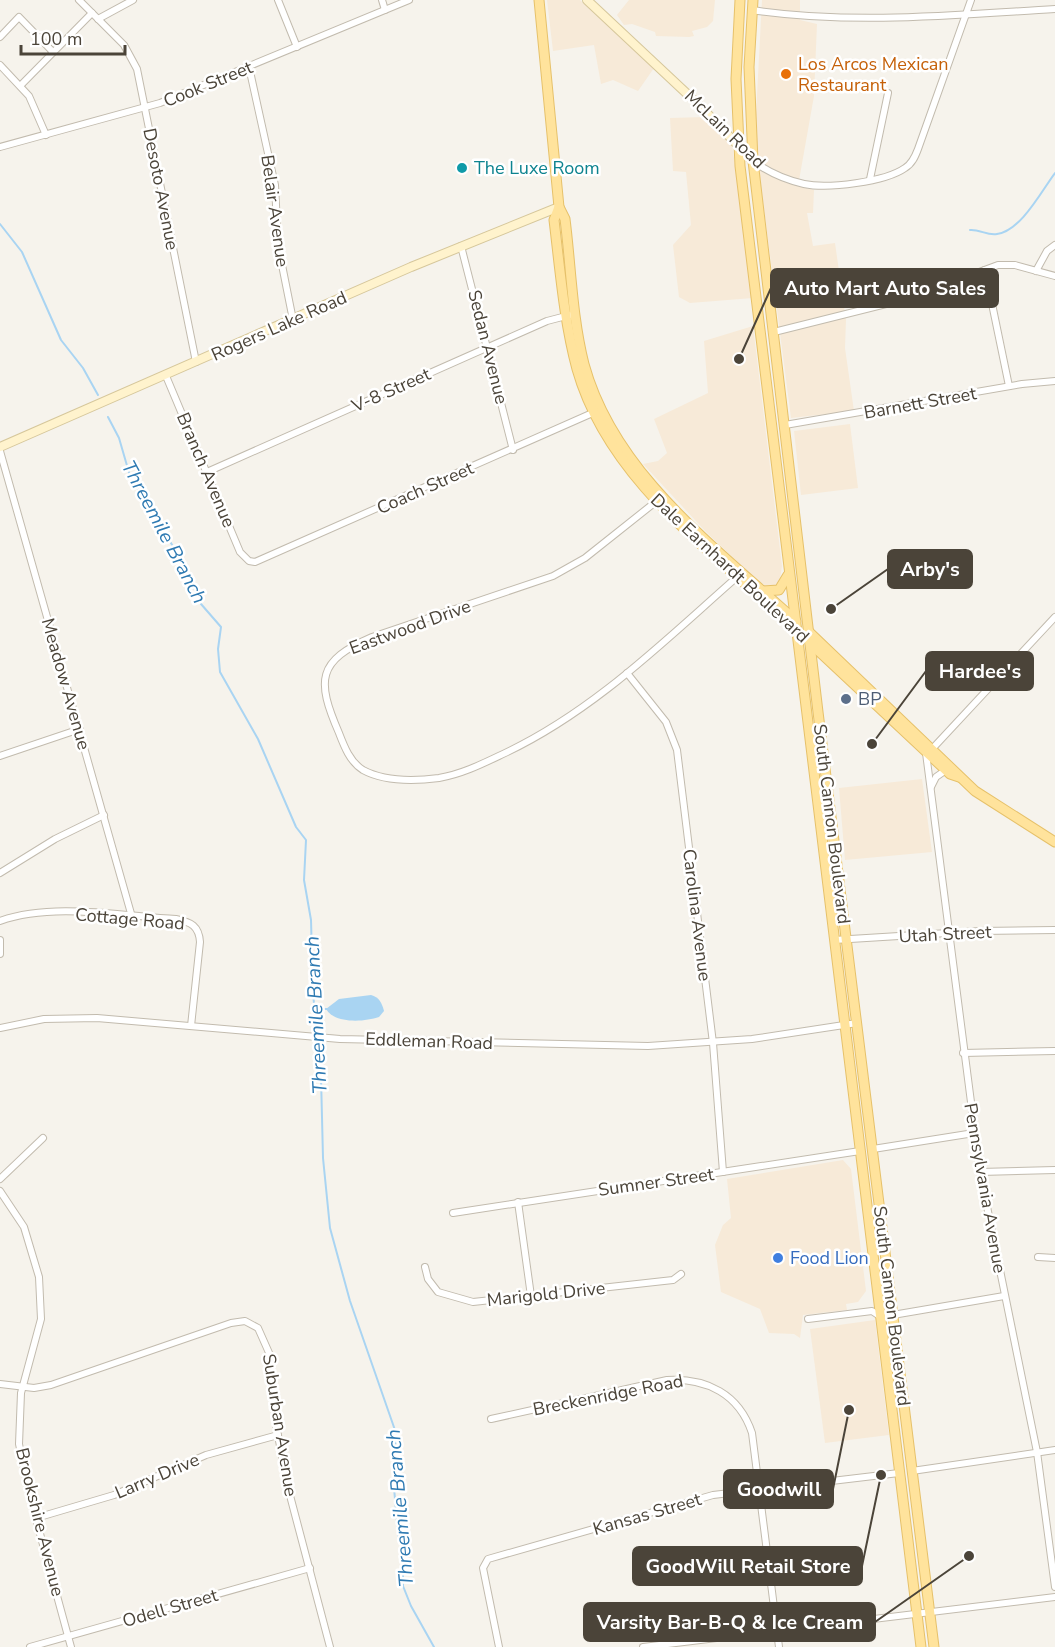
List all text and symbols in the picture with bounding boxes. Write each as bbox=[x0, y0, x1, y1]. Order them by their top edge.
scale bar bbox=[21, 18, 124, 56]
text: 100 m bbox=[30, 27, 82, 51]
place label: Los Arcos Mexican Restaurant bbox=[798, 52, 948, 97]
street label: Cook Street bbox=[160, 55, 257, 113]
marker: Los Arcos Mexican Restaurant bbox=[779, 67, 793, 81]
street label: McLain Road bbox=[679, 84, 771, 174]
street label: Desoto Avenue bbox=[137, 126, 185, 252]
street label: Belair Avenue bbox=[255, 153, 295, 269]
place label: The Luxe Room bbox=[474, 156, 600, 180]
marker: The Luxe Room bbox=[455, 161, 469, 175]
callout: Auto Mart Auto Sales bbox=[771, 269, 998, 307]
text: Auto Mart Auto Sales bbox=[784, 275, 986, 302]
street label: Rogers Lake Road bbox=[208, 285, 350, 367]
street label: Sedan Avenue bbox=[462, 287, 514, 407]
street label: V-8 Street bbox=[347, 362, 435, 418]
street label: Barnett Street bbox=[862, 381, 979, 425]
street label: Branch Avenue bbox=[171, 409, 241, 531]
water label: Threemile Branch bbox=[115, 456, 213, 608]
street label: Coach Street bbox=[373, 456, 478, 520]
street label: Dale Earnhardt Boulevard bbox=[645, 488, 815, 648]
callout: Arby's bbox=[888, 550, 972, 588]
text: Arby's bbox=[900, 556, 960, 583]
street label: Eastwood Drive bbox=[346, 594, 474, 660]
street label: Meadow Avenue bbox=[36, 615, 96, 753]
callout: Hardee's bbox=[926, 652, 1033, 690]
text: Hardee's bbox=[939, 658, 1021, 685]
place label: BP bbox=[858, 687, 882, 711]
marker: BP bbox=[839, 692, 853, 706]
street label: South Cannon Boulevard bbox=[808, 723, 856, 925]
street label: Carolina Avenue bbox=[677, 848, 717, 982]
street label: Cottage Road bbox=[74, 902, 186, 936]
street label: Utah Street bbox=[898, 920, 993, 948]
water label: Threemile Branch bbox=[298, 935, 334, 1095]
street label: Eddleman Road bbox=[365, 1027, 493, 1055]
street label: Pennsylvania Avenue bbox=[958, 1101, 1012, 1275]
street label: Sumner Street bbox=[597, 1162, 716, 1202]
street label: South Cannon Boulevard bbox=[868, 1205, 916, 1407]
place label: Food Lion bbox=[790, 1246, 869, 1270]
marker: Food Lion bbox=[771, 1251, 785, 1265]
street label: Marigold Drive bbox=[485, 1276, 607, 1312]
street label: Suburban Avenue bbox=[257, 1352, 303, 1498]
street label: Breckenridge Road bbox=[531, 1369, 685, 1421]
water label: Threemile Branch bbox=[380, 1428, 420, 1588]
street label: Brookshire Avenue bbox=[10, 1445, 70, 1599]
street label: Larry Drive bbox=[111, 1448, 203, 1504]
callout: Goodwill bbox=[724, 1470, 833, 1508]
text: Goodwill bbox=[737, 1476, 822, 1503]
street label: Kansas Street bbox=[590, 1487, 705, 1541]
callout: GoodWill Retail Store bbox=[633, 1547, 862, 1585]
text: GoodWill Retail Store bbox=[645, 1553, 851, 1580]
street label: Odell Street bbox=[119, 1583, 221, 1633]
callout: Varsity Bar-B-Q & Ice Cream bbox=[584, 1603, 875, 1641]
text: Varsity Bar-B-Q & Ice Cream bbox=[596, 1609, 863, 1636]

